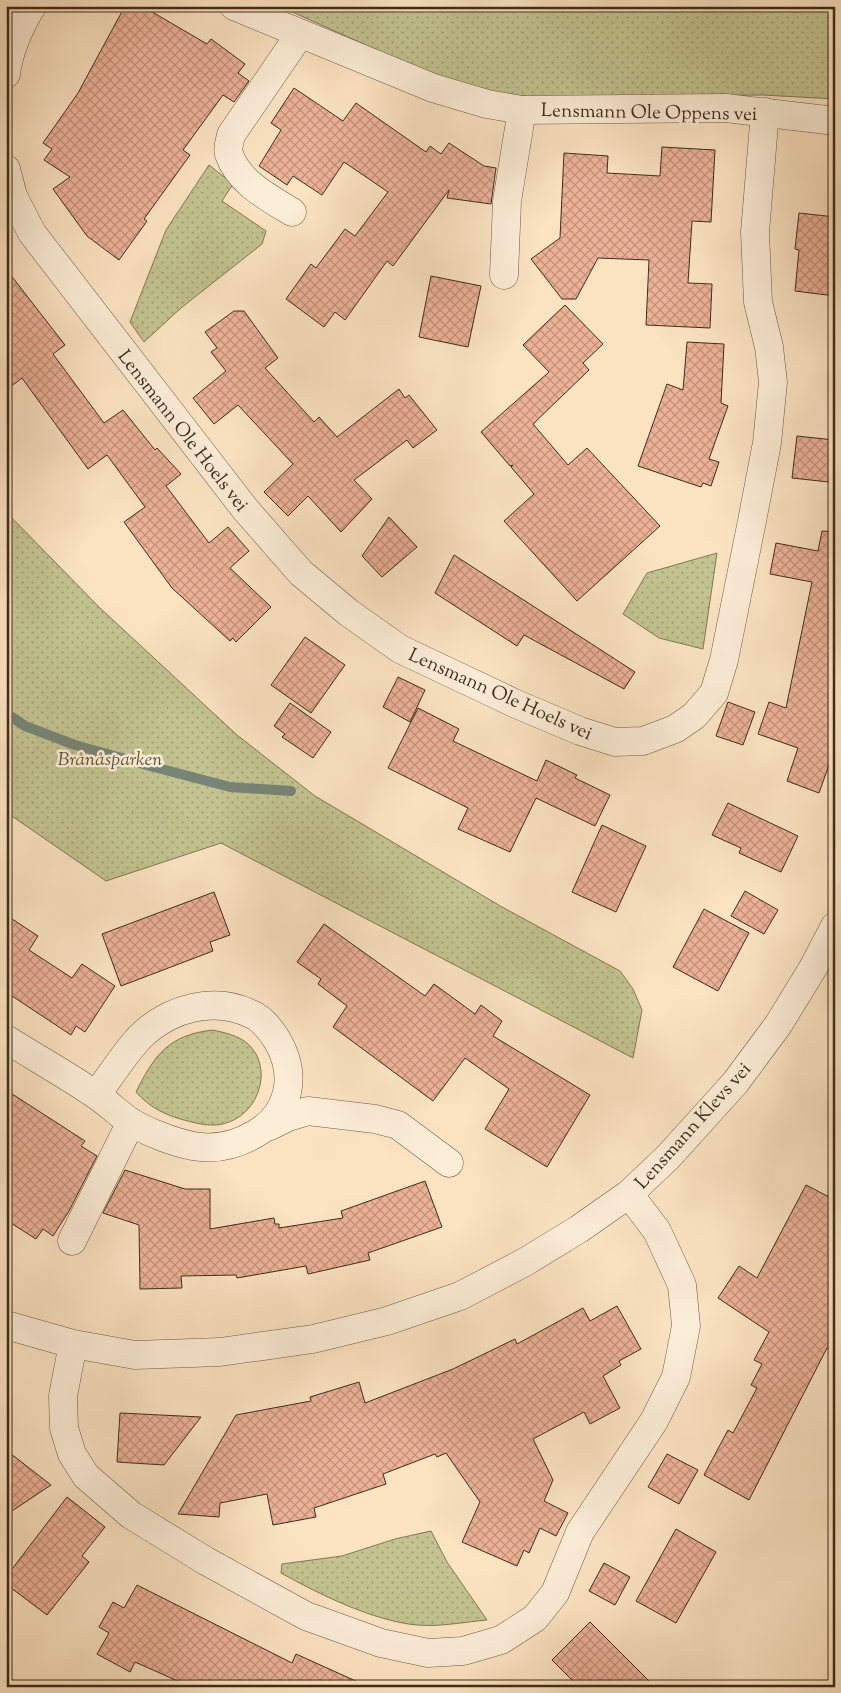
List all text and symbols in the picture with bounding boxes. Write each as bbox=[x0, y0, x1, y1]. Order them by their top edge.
street label: Lensmann Ole Oppens vei bbox=[540, 98, 757, 129]
street label: Lensmann Ole Hoels vei bbox=[110, 345, 254, 518]
street label: Lensmann Ole Hoels vei bbox=[404, 643, 596, 748]
park label: Brånåsparken bbox=[58, 747, 162, 774]
street label: Lensmann Klevs vei bbox=[629, 1057, 758, 1196]

